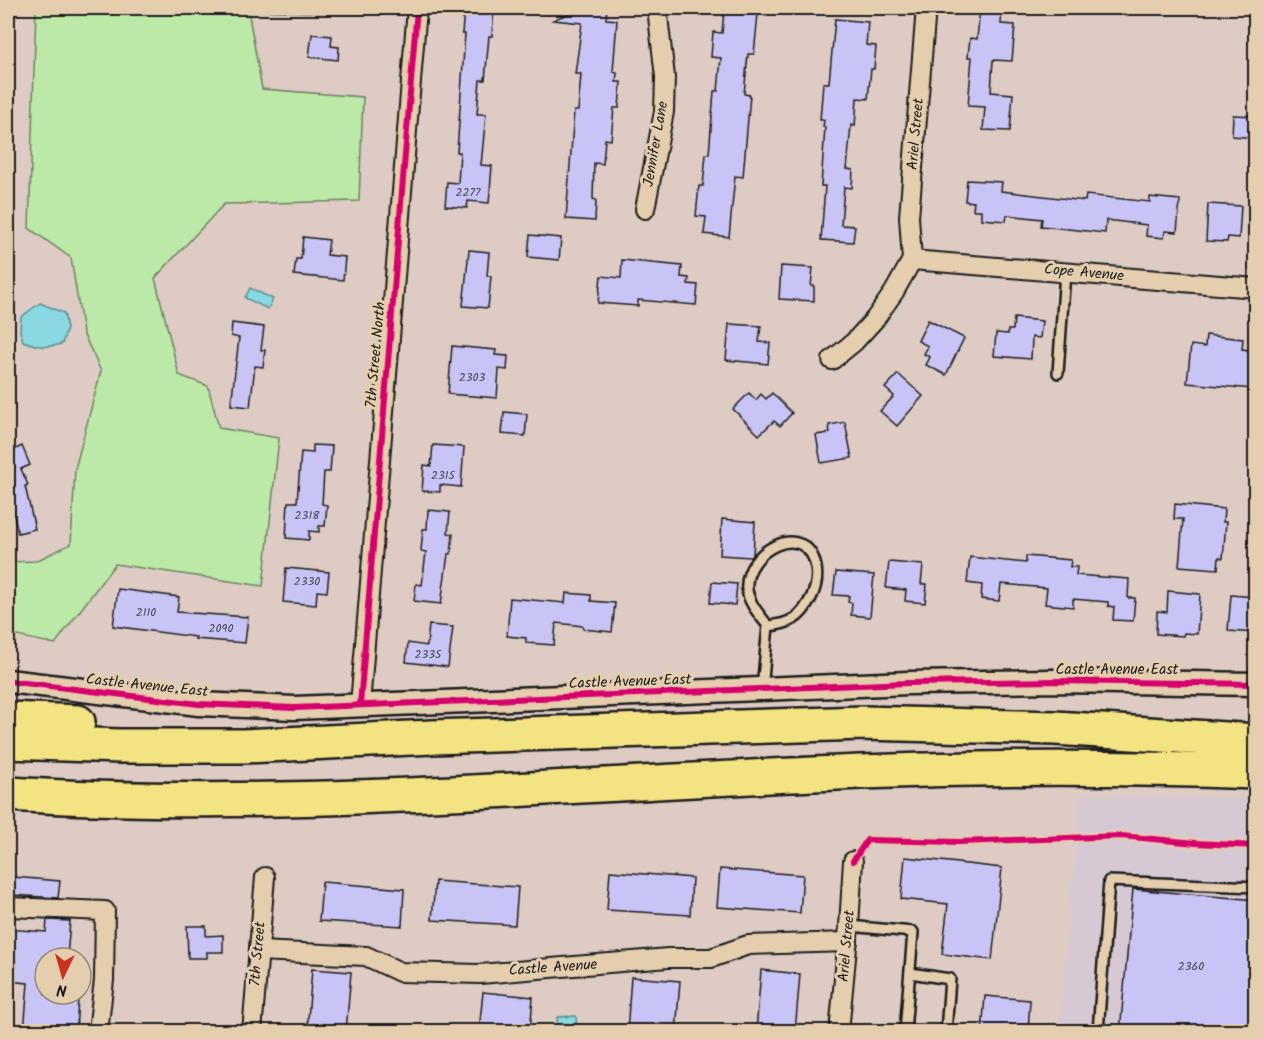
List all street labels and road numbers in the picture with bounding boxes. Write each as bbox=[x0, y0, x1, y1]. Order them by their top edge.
street label: Ariel Street bbox=[901, 97, 931, 171]
street label: Jennifer Lane bbox=[637, 99, 675, 189]
street label: Cope Avenue bbox=[1043, 258, 1125, 288]
street label: 7th Street North bbox=[359, 301, 393, 409]
street label: Castle Avenue East bbox=[1056, 658, 1179, 682]
street label: Castle Avenue East bbox=[85, 668, 210, 704]
street label: Castle Avenue East bbox=[568, 668, 692, 696]
street label: Ariel Street bbox=[832, 909, 862, 983]
street label: 7th Street bbox=[243, 920, 273, 987]
street label: Castle Avenue bbox=[508, 953, 598, 983]

